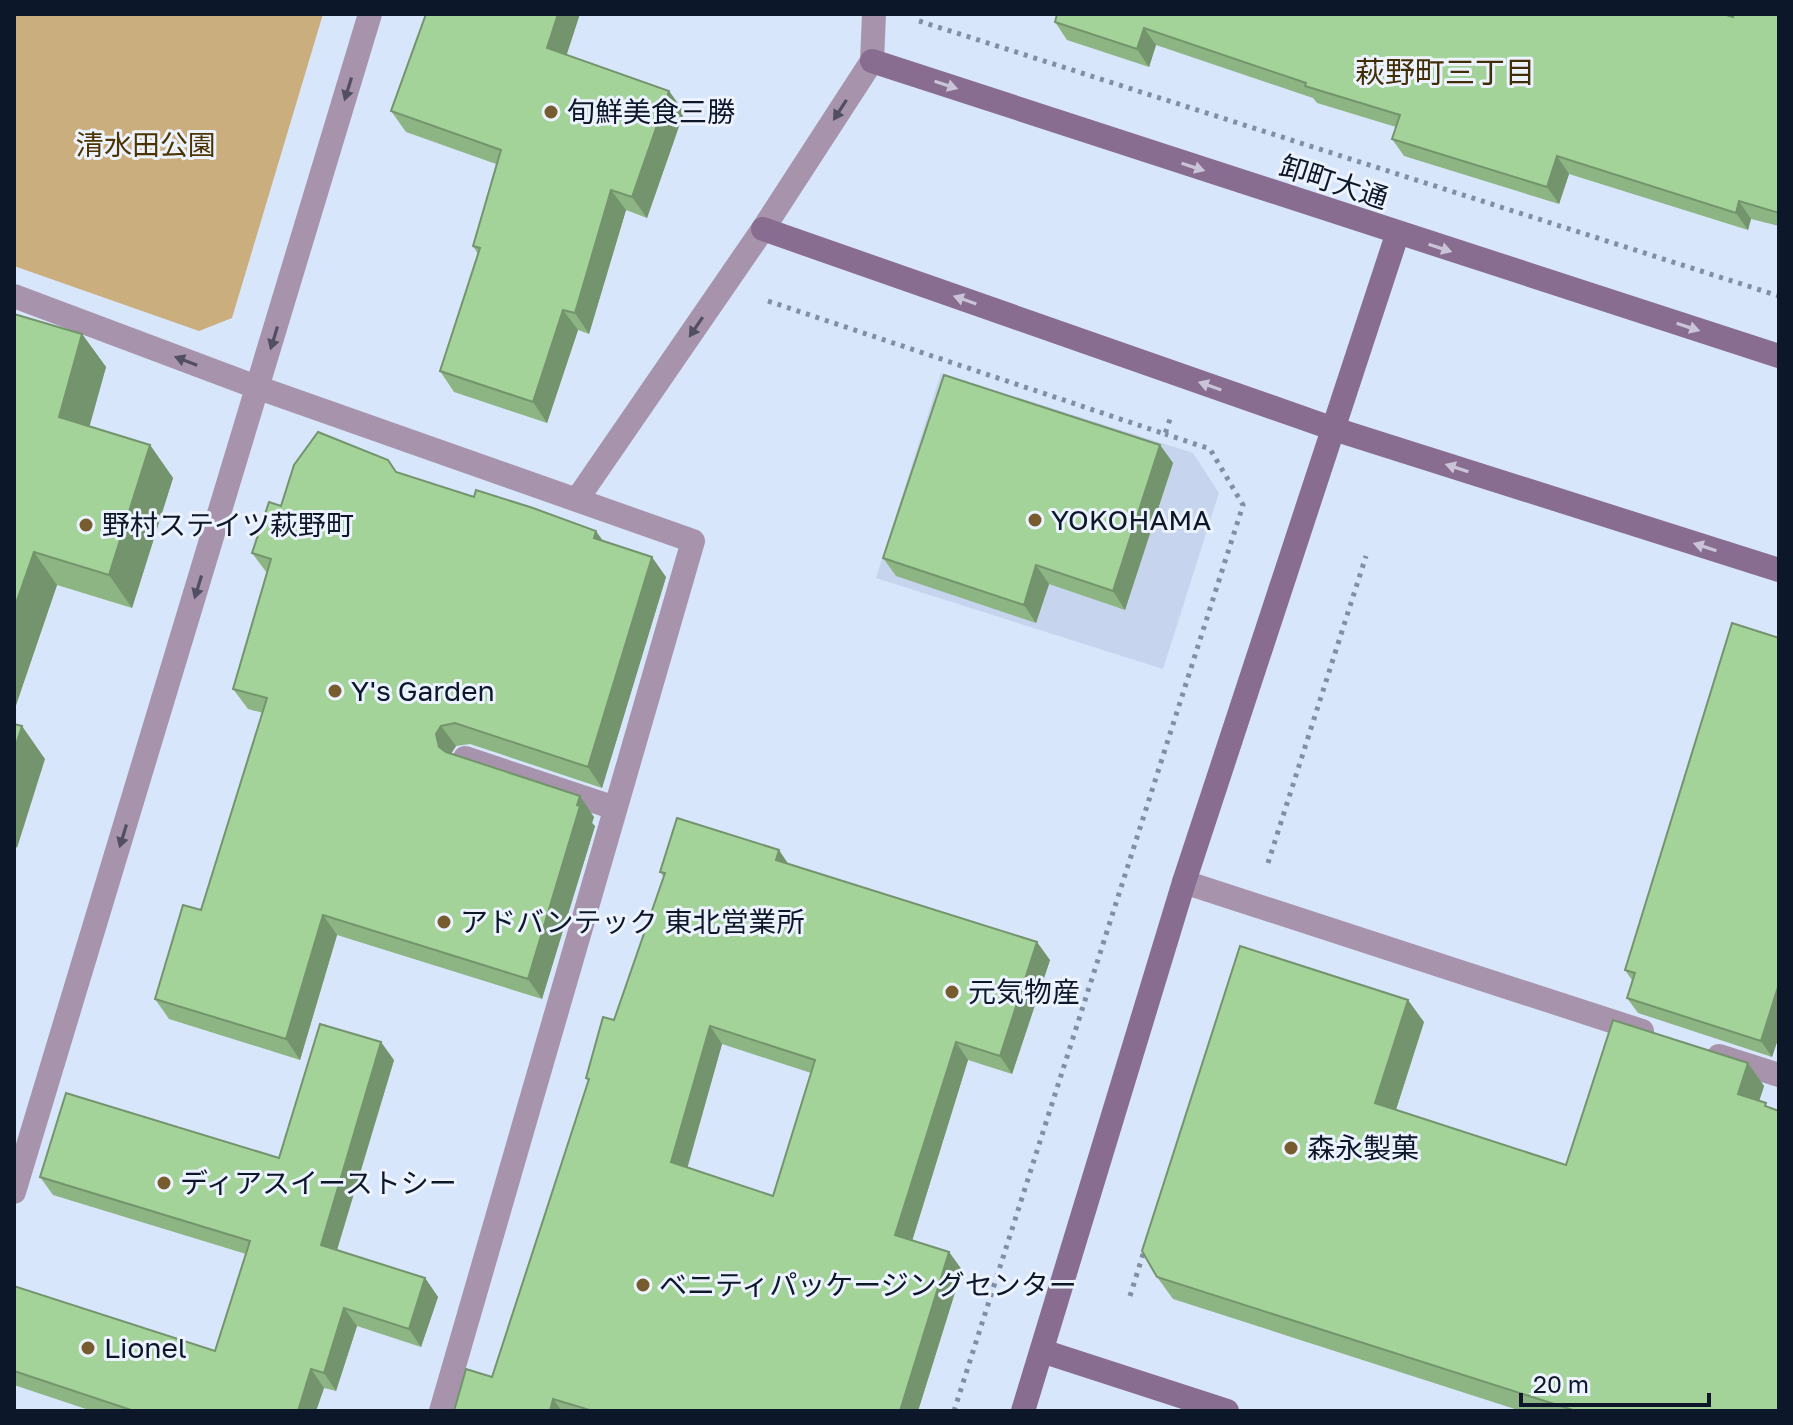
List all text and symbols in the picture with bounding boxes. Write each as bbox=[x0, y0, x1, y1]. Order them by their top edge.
district label: 萩野町三丁目 bbox=[1355, 54, 1535, 90]
one-way arrow bbox=[341, 77, 354, 101]
one-way arrow bbox=[934, 79, 958, 92]
place label: 旬鮮美食三勝 bbox=[567, 95, 735, 128]
one-way arrow bbox=[832, 100, 847, 121]
marker: 旬鮮美食三勝 bbox=[542, 103, 560, 121]
park label: 清水田公園 bbox=[76, 128, 216, 161]
street label: 卸町大通 bbox=[1276, 149, 1393, 215]
one-way arrow bbox=[1181, 161, 1205, 173]
one-way arrow bbox=[1428, 242, 1452, 255]
one-way arrow bbox=[952, 294, 976, 306]
one-way arrow bbox=[689, 316, 704, 337]
one-way arrow bbox=[1676, 321, 1700, 334]
one-way arrow bbox=[267, 326, 280, 350]
one-way arrow bbox=[174, 354, 198, 367]
one-way arrow bbox=[1198, 380, 1222, 392]
one-way arrow bbox=[1444, 461, 1468, 474]
place label: YOKOHAMA bbox=[1051, 503, 1211, 536]
place label: 野村ステイツ萩野町 bbox=[102, 508, 354, 541]
marker: YOKOHAMA bbox=[1026, 511, 1044, 529]
marker: 野村ステイツ萩野町 bbox=[77, 516, 95, 534]
one-way arrow bbox=[1692, 540, 1716, 552]
one-way arrow bbox=[191, 575, 204, 599]
place label: Y's Garden bbox=[351, 674, 495, 707]
marker: Y's Garden bbox=[326, 682, 344, 700]
one-way arrow bbox=[116, 824, 128, 848]
place label: アドバンテック 東北営業所 bbox=[460, 905, 804, 938]
marker: アドバンテック 東北営業所 bbox=[435, 913, 453, 931]
place label: 元気物産 bbox=[968, 975, 1080, 1008]
marker: 元気物産 bbox=[943, 983, 961, 1001]
place label: 森永製菓 bbox=[1307, 1131, 1419, 1164]
marker: 森永製菓 bbox=[1282, 1139, 1300, 1157]
place label: ディアスイーストシー bbox=[180, 1166, 457, 1199]
marker: ディアスイーストシー bbox=[155, 1174, 173, 1192]
place label: ベニティパッケージングセンター bbox=[659, 1268, 1077, 1301]
marker: ベニティパッケージングセンター bbox=[634, 1276, 652, 1294]
place label: Lionel bbox=[104, 1331, 187, 1364]
marker: Lionel bbox=[79, 1339, 97, 1357]
scale bar bbox=[1521, 1357, 1709, 1407]
text: 20 m bbox=[1533, 1369, 1589, 1398]

